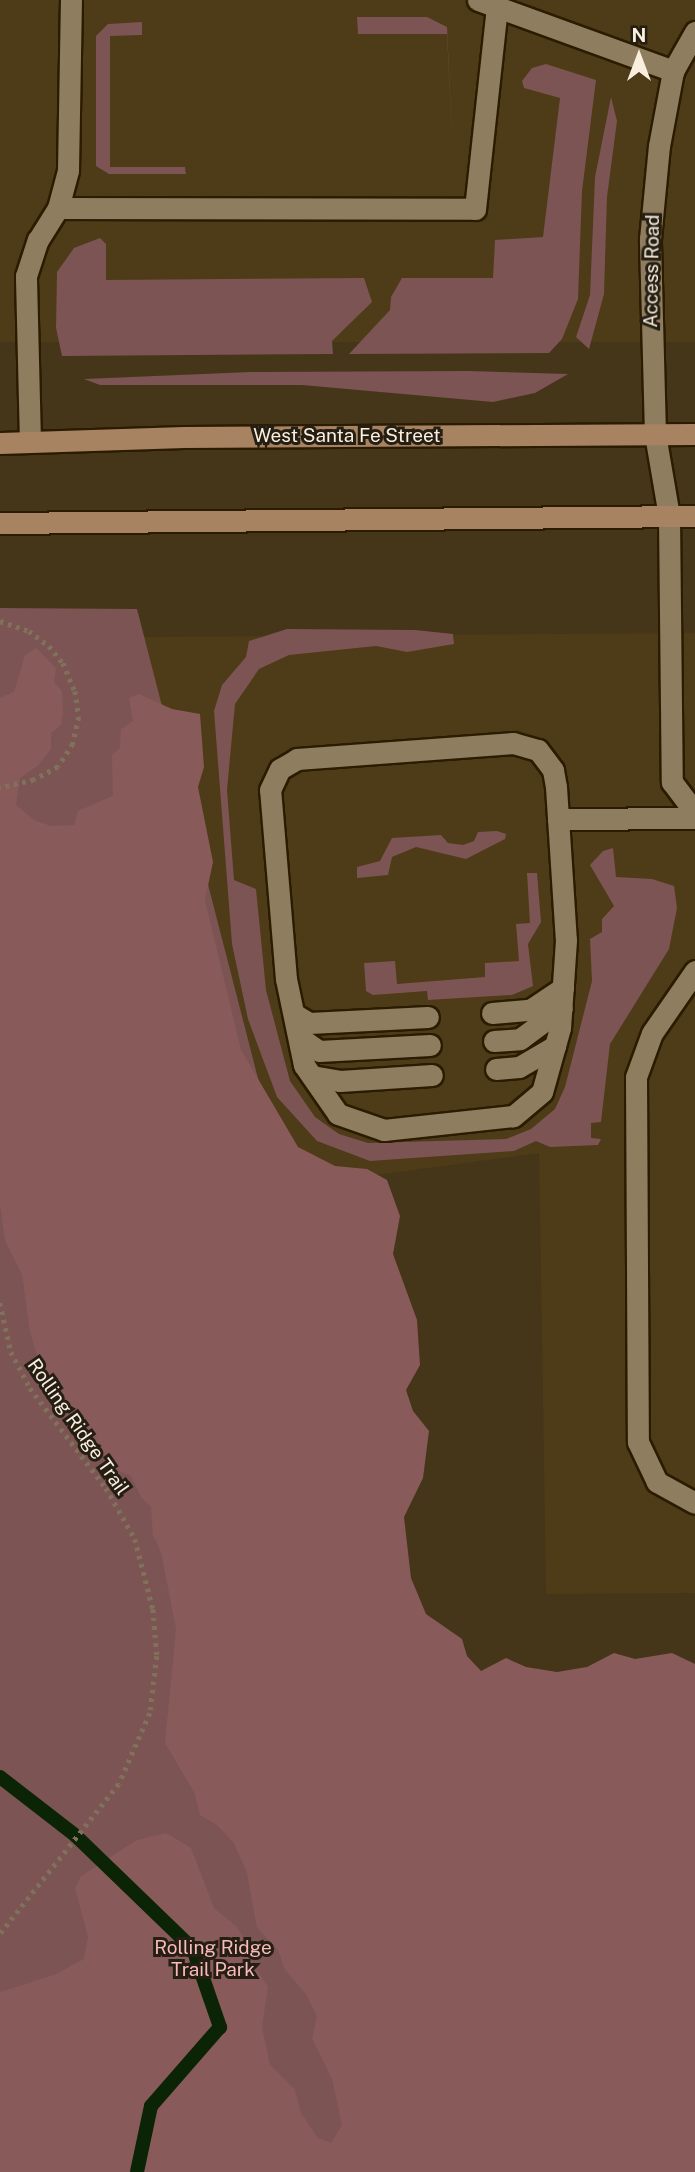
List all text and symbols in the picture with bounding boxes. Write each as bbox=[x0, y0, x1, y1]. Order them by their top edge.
north arrow bbox=[604, 21, 674, 91]
text: N bbox=[632, 24, 646, 46]
street label: Access Road bbox=[640, 214, 664, 328]
street label: West Santa Fe Street bbox=[253, 425, 441, 447]
street label: Rolling Ridge Trail bbox=[22, 1354, 134, 1500]
park label: Rolling Ridge Trail Park bbox=[154, 1937, 272, 1981]

